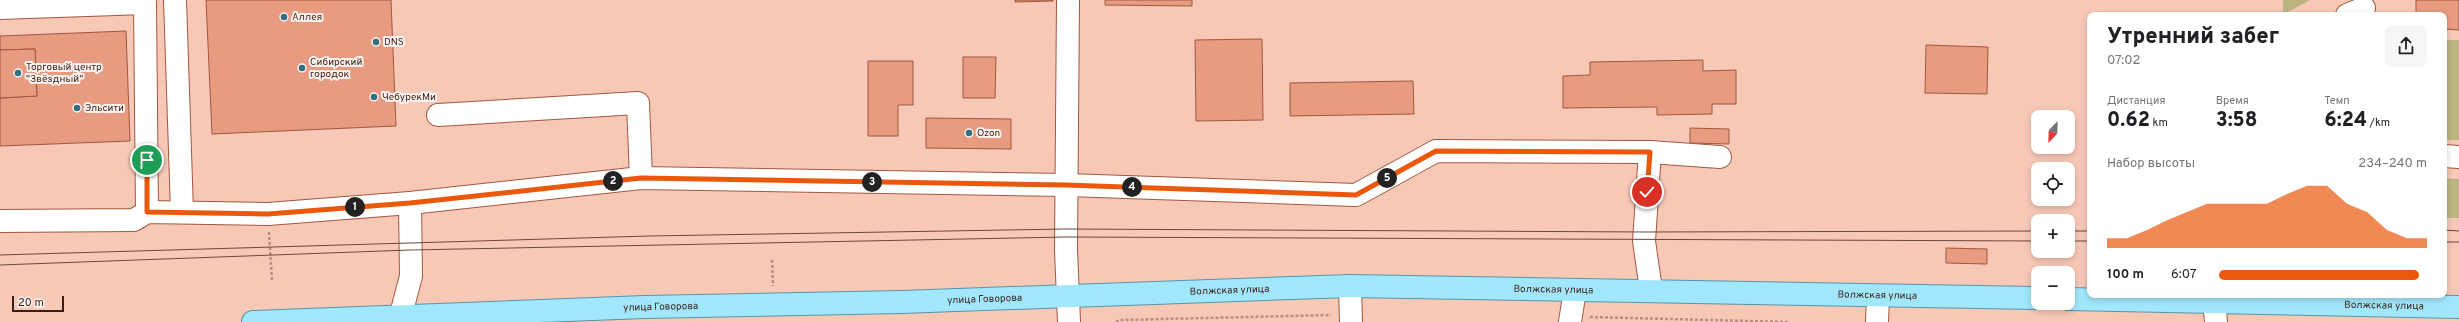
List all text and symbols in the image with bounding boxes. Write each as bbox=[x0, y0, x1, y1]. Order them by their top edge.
place label: Аллея bbox=[292, 11, 322, 24]
marker: Аллея bbox=[279, 12, 289, 22]
text: Утренний забег bbox=[2107, 24, 2279, 51]
button: share bbox=[2385, 25, 2427, 67]
place label: DNS bbox=[384, 36, 404, 49]
marker: DNS bbox=[371, 37, 381, 47]
text: 07:02 bbox=[2107, 53, 2140, 69]
place label: Сибирский городок bbox=[310, 56, 362, 81]
place label: Торговый центр "Звёздный" bbox=[26, 61, 102, 86]
marker: Сибирский городок bbox=[297, 63, 307, 73]
marker: Торговый центр "Звёздный" bbox=[13, 68, 23, 78]
place label: ЧебурекМи bbox=[382, 91, 436, 104]
marker: ЧебурекМи bbox=[369, 92, 379, 102]
text: Дистанция bbox=[2107, 94, 2166, 108]
text: Время bbox=[2216, 94, 2249, 108]
text: Темп bbox=[2324, 94, 2350, 108]
place label: Эльсити bbox=[85, 102, 124, 115]
marker: Эльсити bbox=[72, 103, 82, 113]
text: 0.62 bbox=[2107, 108, 2150, 134]
text: 3:58 bbox=[2216, 108, 2257, 134]
text: 6:24 bbox=[2324, 108, 2367, 134]
north arrow bbox=[2031, 110, 2075, 154]
map controls bbox=[2031, 110, 2075, 310]
text: km bbox=[2150, 116, 2168, 130]
text: /km bbox=[2367, 116, 2390, 130]
place label: Ozon bbox=[977, 127, 1000, 140]
marker: Ozon bbox=[964, 128, 974, 138]
pin bbox=[130, 143, 164, 177]
icon: arrive bbox=[136, 149, 158, 171]
text: Набор высоты bbox=[2107, 156, 2195, 172]
text: 234–240 m bbox=[2358, 156, 2427, 172]
button: locate bbox=[2031, 162, 2075, 206]
pin: 5 bbox=[1377, 168, 1397, 188]
pin: 2 bbox=[603, 171, 623, 191]
text: 5 bbox=[1384, 171, 1390, 185]
pin: 3 bbox=[862, 172, 882, 192]
text: 2 bbox=[610, 174, 616, 188]
text: 3 bbox=[869, 175, 875, 189]
pin bbox=[1630, 175, 1664, 209]
pin: 4 bbox=[1122, 177, 1142, 197]
text: 4 bbox=[1128, 180, 1136, 194]
icon: check bbox=[1636, 181, 1658, 203]
pin: 1 bbox=[345, 197, 365, 217]
text: 1 bbox=[353, 200, 357, 214]
button: + bbox=[2031, 214, 2075, 258]
button: − bbox=[2031, 266, 2075, 310]
text: 100 m bbox=[2107, 267, 2144, 283]
text: 6:07 bbox=[2171, 267, 2196, 283]
street label: Волжская улица bbox=[1189, 282, 1270, 298]
street label: Волжская улица bbox=[1513, 282, 1593, 297]
street label: Волжская улица bbox=[1837, 288, 1917, 302]
street label: улица Говорова bbox=[947, 291, 1022, 307]
scale bar bbox=[12, 294, 64, 313]
text: 20 m bbox=[18, 296, 44, 310]
street label: Волжская улица bbox=[2344, 298, 2424, 313]
street label: улица Говорова bbox=[623, 299, 698, 314]

